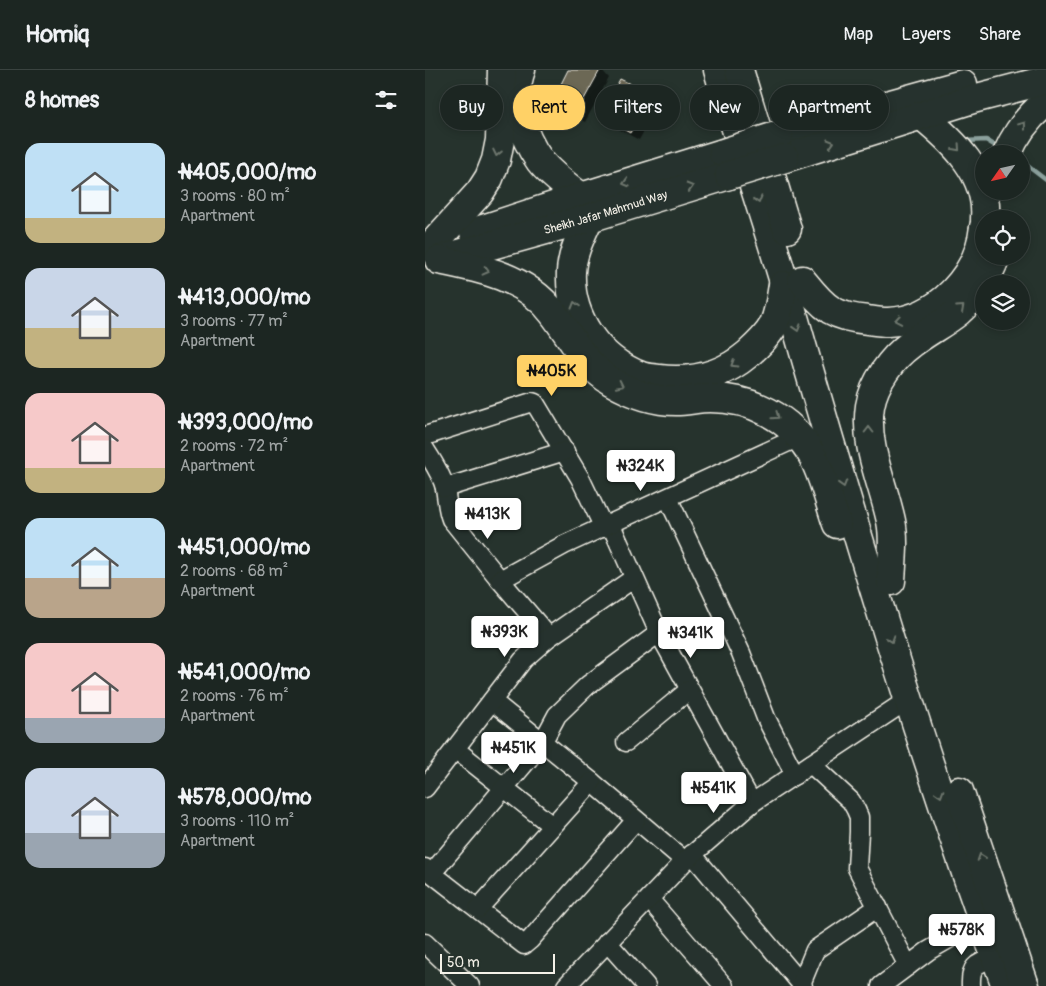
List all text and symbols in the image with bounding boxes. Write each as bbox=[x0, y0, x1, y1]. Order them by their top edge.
text: Homiq bbox=[25, 20, 89, 49]
text: Map bbox=[844, 23, 873, 46]
text: Layers bbox=[901, 23, 951, 46]
text: Share bbox=[979, 23, 1021, 46]
chip: Buy bbox=[440, 85, 503, 130]
chip: Rent bbox=[513, 85, 585, 130]
chip: Filters bbox=[595, 85, 680, 130]
chip: New bbox=[690, 85, 759, 130]
chip: Apartment bbox=[769, 85, 889, 130]
icon: filters bbox=[372, 86, 400, 114]
text: 8 homes bbox=[25, 87, 99, 114]
one-way arrow bbox=[1018, 122, 1026, 131]
one-way arrow bbox=[827, 139, 835, 149]
one-way arrow bbox=[952, 142, 961, 151]
north arrow bbox=[975, 145, 1030, 200]
map controls bbox=[975, 145, 1030, 330]
one-way arrow bbox=[492, 149, 503, 158]
text: ₦405,000/mo bbox=[180, 159, 316, 186]
icon: home bbox=[65, 163, 125, 223]
one-way arrow bbox=[622, 177, 631, 187]
one-way arrow bbox=[685, 183, 694, 193]
text: 3 rooms · 80 m² bbox=[180, 186, 290, 206]
street label: Sheikh Jafar Mahmud Way bbox=[542, 187, 669, 238]
one-way arrow bbox=[752, 196, 762, 204]
text: Apartment bbox=[180, 206, 255, 226]
button: locate bbox=[975, 210, 1030, 265]
one-way arrow bbox=[482, 266, 490, 276]
button: layers bbox=[975, 275, 1030, 330]
text: ₦413,000/mo bbox=[180, 284, 311, 311]
icon: home bbox=[65, 288, 125, 348]
one-way arrow bbox=[570, 301, 580, 309]
one-way arrow bbox=[956, 305, 965, 314]
text: 3 rooms · 77 m² bbox=[180, 311, 288, 331]
one-way arrow bbox=[894, 315, 902, 325]
one-way arrow bbox=[791, 324, 801, 332]
text: Apartment bbox=[180, 331, 255, 351]
pin: ₦405K bbox=[517, 354, 587, 397]
one-way arrow bbox=[730, 358, 740, 367]
text: ₦405K bbox=[528, 361, 576, 381]
one-way arrow bbox=[614, 379, 623, 389]
text: ₦393,000/mo bbox=[180, 409, 313, 436]
one-way arrow bbox=[770, 410, 779, 419]
icon: home bbox=[65, 413, 125, 473]
one-way arrow bbox=[864, 426, 874, 434]
text: 2 rooms · 72 m² bbox=[180, 436, 288, 456]
pin: ₦324K bbox=[606, 450, 676, 492]
text: Apartment bbox=[180, 456, 255, 476]
text: ₦324K bbox=[618, 456, 664, 476]
one-way arrow bbox=[838, 479, 848, 487]
pin: ₦413K bbox=[453, 498, 523, 540]
text: ₦413K bbox=[466, 504, 510, 524]
text: ₦451,000/mo bbox=[180, 534, 310, 561]
icon: home bbox=[65, 538, 125, 598]
text: 2 rooms · 68 m² bbox=[180, 561, 288, 581]
text: Apartment bbox=[180, 581, 255, 601]
pin: ₦393K bbox=[470, 616, 540, 658]
pin: ₦341K bbox=[656, 616, 726, 659]
text: ₦393K bbox=[482, 622, 528, 642]
text: ₦341K bbox=[669, 623, 713, 643]
one-way arrow bbox=[885, 635, 895, 643]
text: ₦541,000/mo bbox=[180, 659, 310, 686]
icon: home bbox=[65, 663, 125, 723]
text: 2 rooms · 76 m² bbox=[180, 686, 289, 706]
text: Apartment bbox=[180, 706, 255, 726]
pin: ₦451K bbox=[479, 732, 549, 774]
text: ₦451K bbox=[492, 738, 536, 758]
pin: ₦541K bbox=[679, 772, 749, 814]
text: ₦541K bbox=[692, 778, 736, 798]
text: ₦578,000/mo bbox=[180, 784, 312, 811]
icon: home bbox=[65, 788, 125, 848]
one-way arrow bbox=[934, 789, 944, 798]
text: 3 rooms · 110 m² bbox=[180, 811, 294, 831]
text: Apartment bbox=[180, 831, 255, 851]
one-way arrow bbox=[977, 853, 987, 862]
pin: ₦578K bbox=[927, 914, 997, 956]
text: ₦578K bbox=[940, 920, 984, 940]
scale bar bbox=[440, 951, 555, 974]
text: 50 m bbox=[447, 954, 480, 971]

